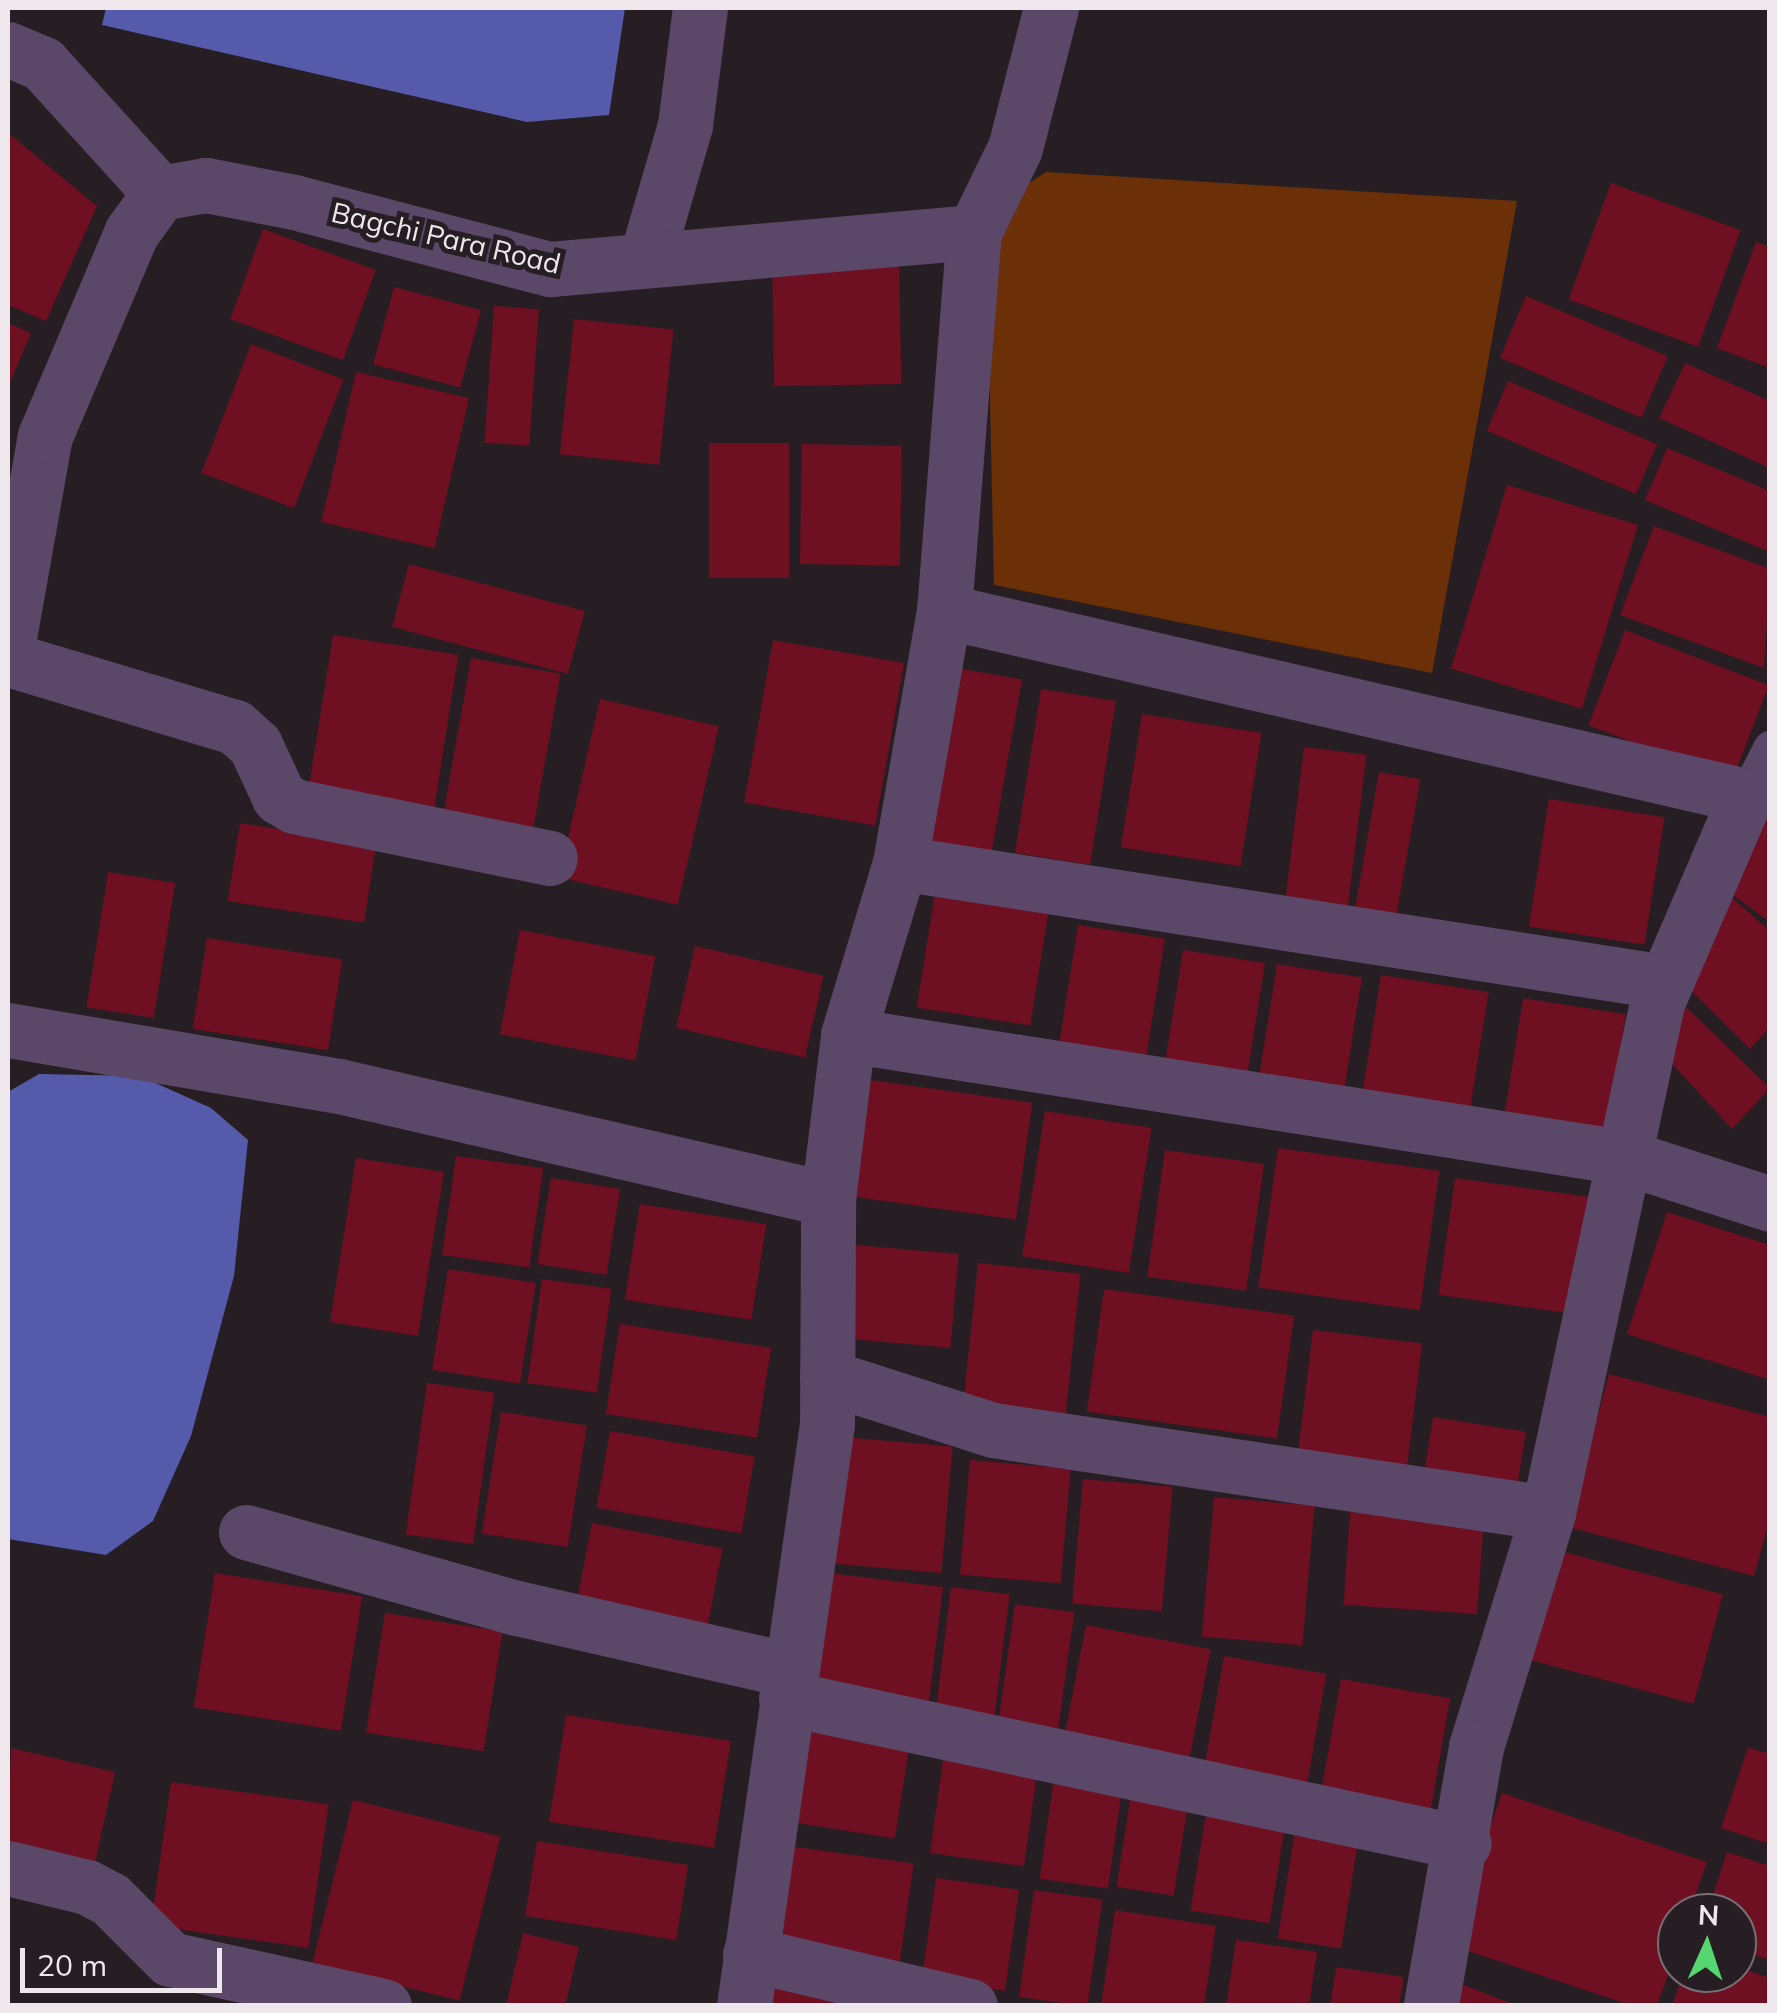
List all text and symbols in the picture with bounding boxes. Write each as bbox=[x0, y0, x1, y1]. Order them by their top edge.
street label: Bagchi Para Road bbox=[328, 195, 564, 281]
north arrow bbox=[1657, 1893, 1757, 1993]
text: N bbox=[1697, 1897, 1720, 1933]
scale bar bbox=[25, 1928, 228, 1990]
text: 20 m bbox=[37, 1946, 107, 1984]

